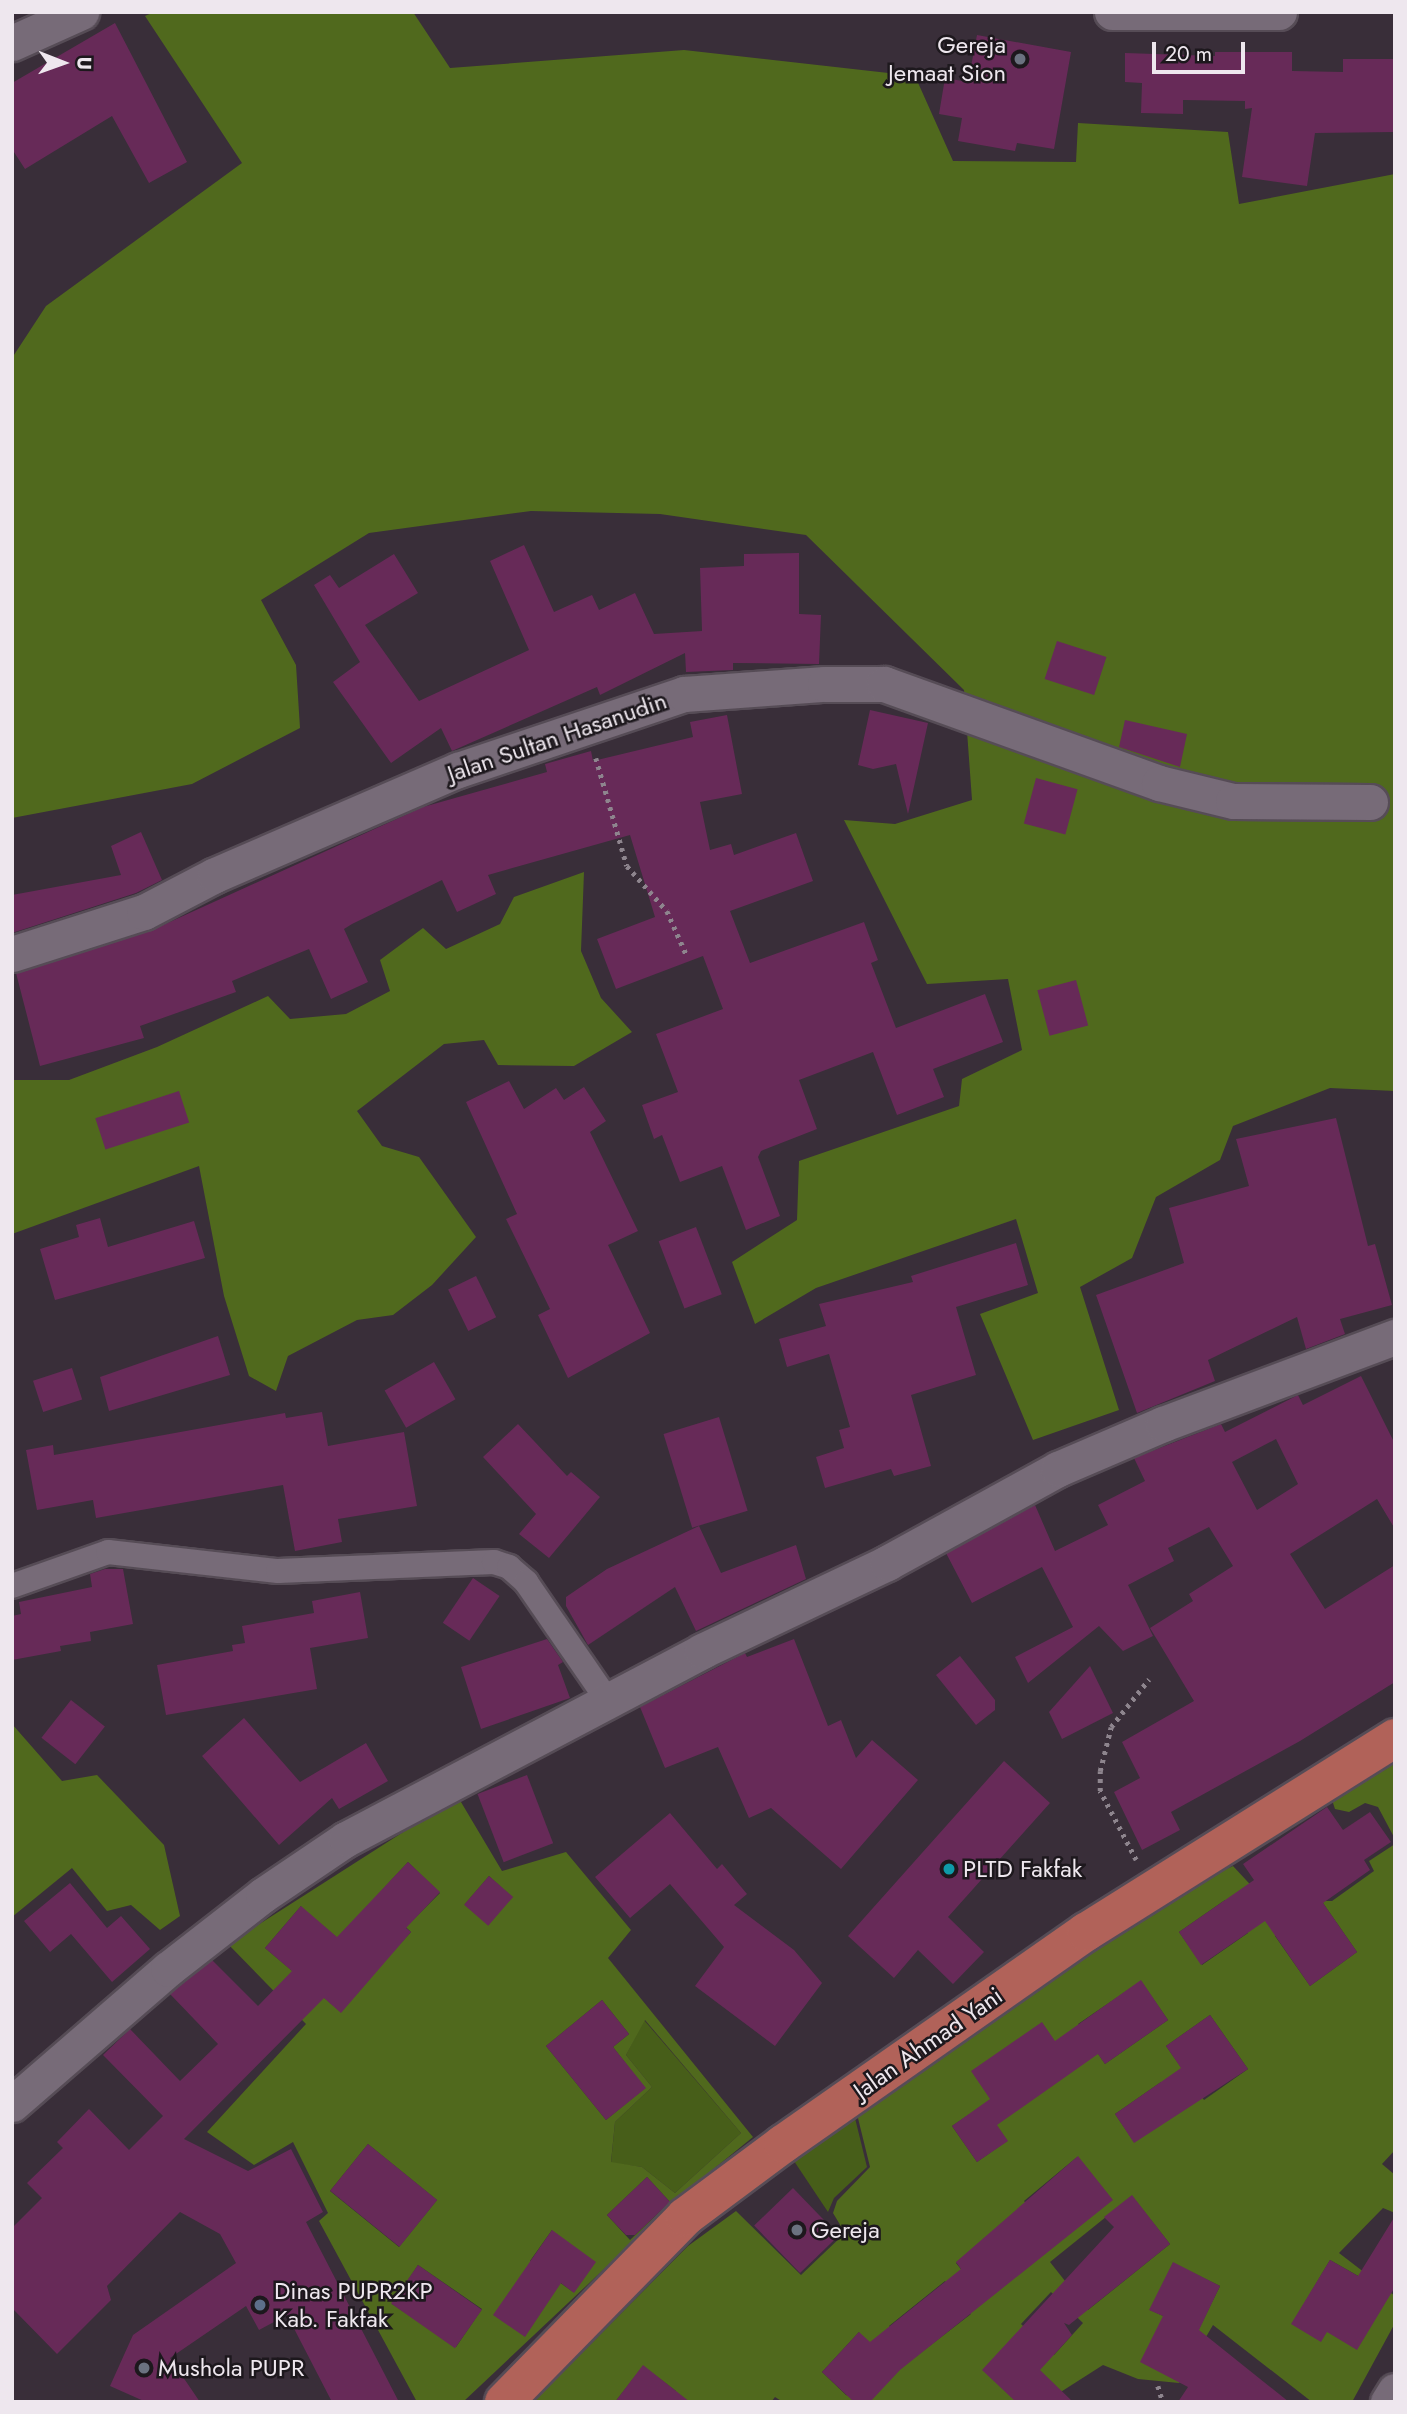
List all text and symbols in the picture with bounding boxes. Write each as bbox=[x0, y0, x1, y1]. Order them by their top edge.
north arrow bbox=[28, 28, 98, 98]
scale bar bbox=[1155, 28, 1248, 72]
place label: Gereja Jemaat Sion bbox=[888, 31, 1006, 87]
text: 20 m bbox=[1165, 39, 1212, 69]
marker: Gereja Jemaat Sion bbox=[1012, 51, 1028, 67]
text: U bbox=[71, 56, 98, 70]
street label: Jalan Sultan Hasanudin bbox=[443, 686, 671, 788]
place label: PLTD Fakfak bbox=[963, 1855, 1082, 1883]
marker: PLTD Fakfak bbox=[941, 1861, 957, 1877]
street label: Jalan Ahmad Yani bbox=[848, 1981, 1008, 2105]
place label: Gereja bbox=[811, 2216, 880, 2244]
marker: Gereja bbox=[789, 2222, 805, 2238]
place label: Dinas PUPR2KP Kab. Fakfak bbox=[274, 2277, 433, 2333]
marker: Dinas PUPR2KP Kab. Fakfak bbox=[252, 2297, 268, 2313]
place label: Mushola PUPR bbox=[158, 2354, 304, 2382]
marker: Mushola PUPR bbox=[136, 2360, 152, 2376]

